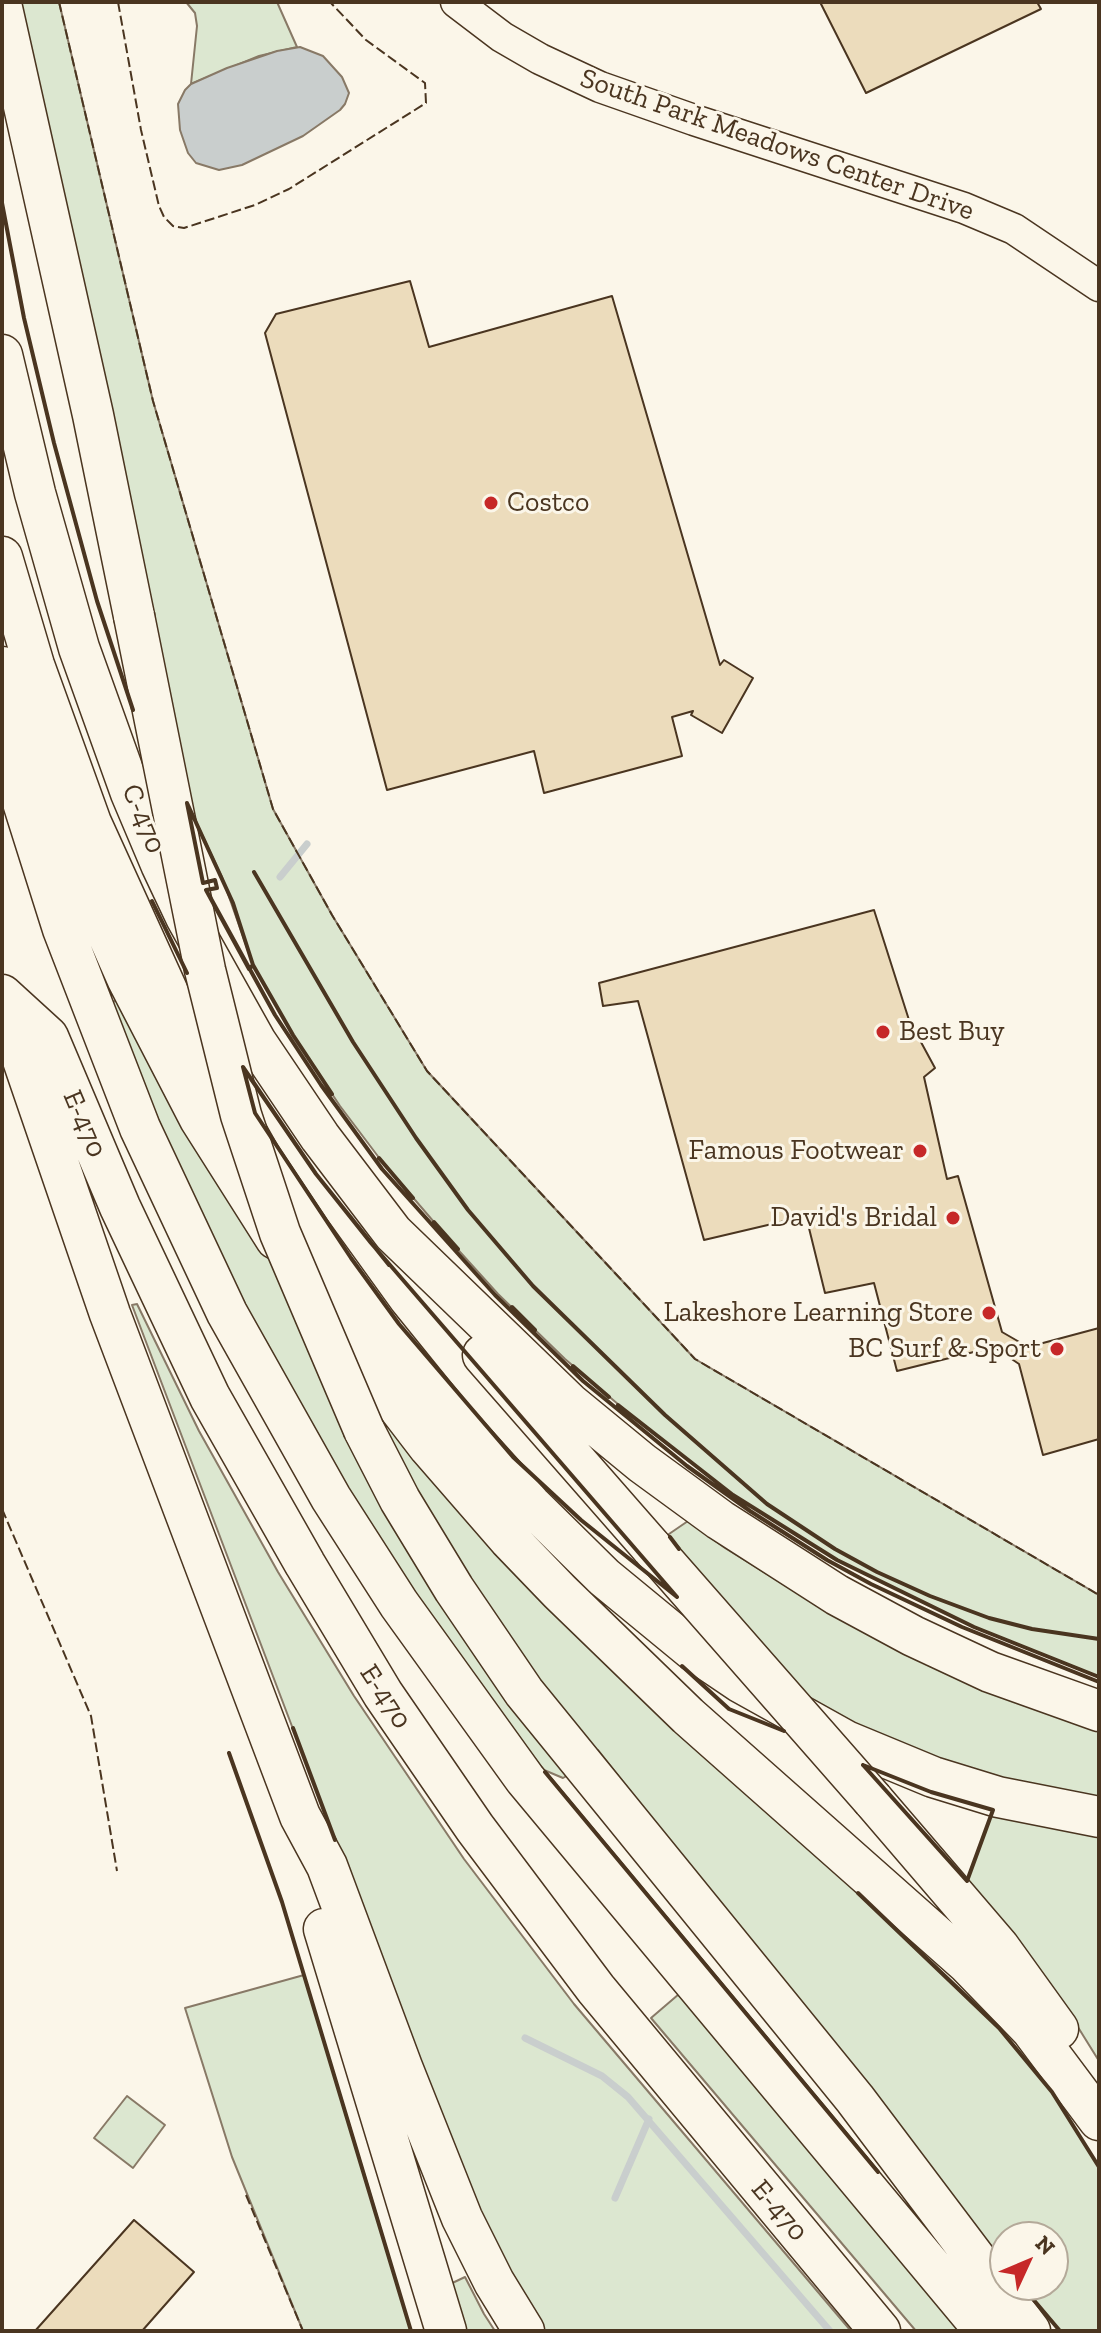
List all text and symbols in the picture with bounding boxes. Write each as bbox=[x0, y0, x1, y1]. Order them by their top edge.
street label: South Park Meadows Center Drive bbox=[576, 62, 978, 228]
place label: Costco bbox=[507, 486, 589, 520]
marker: Costco bbox=[482, 494, 500, 512]
street label: C-470 bbox=[114, 779, 172, 859]
place label: Best Buy bbox=[899, 1015, 1005, 1049]
marker: Best Buy bbox=[874, 1023, 892, 1041]
street label: E-470 bbox=[55, 1085, 113, 1163]
place label: Famous Footwear bbox=[689, 1134, 904, 1168]
marker: Famous Footwear bbox=[911, 1142, 929, 1160]
place label: David's Bridal bbox=[770, 1201, 937, 1235]
marker: David's Bridal bbox=[944, 1209, 962, 1227]
place label: Lakeshore Learning Store bbox=[663, 1296, 973, 1330]
marker: Lakeshore Learning Store bbox=[980, 1304, 998, 1322]
place label: BC Surf & Sport bbox=[848, 1332, 1041, 1366]
marker: BC Surf & Sport bbox=[1048, 1340, 1066, 1358]
street label: E-470 bbox=[352, 1659, 418, 1735]
street label: E-470 bbox=[744, 2173, 814, 2249]
north arrow bbox=[989, 2221, 1069, 2301]
text: N bbox=[1030, 2230, 1061, 2261]

